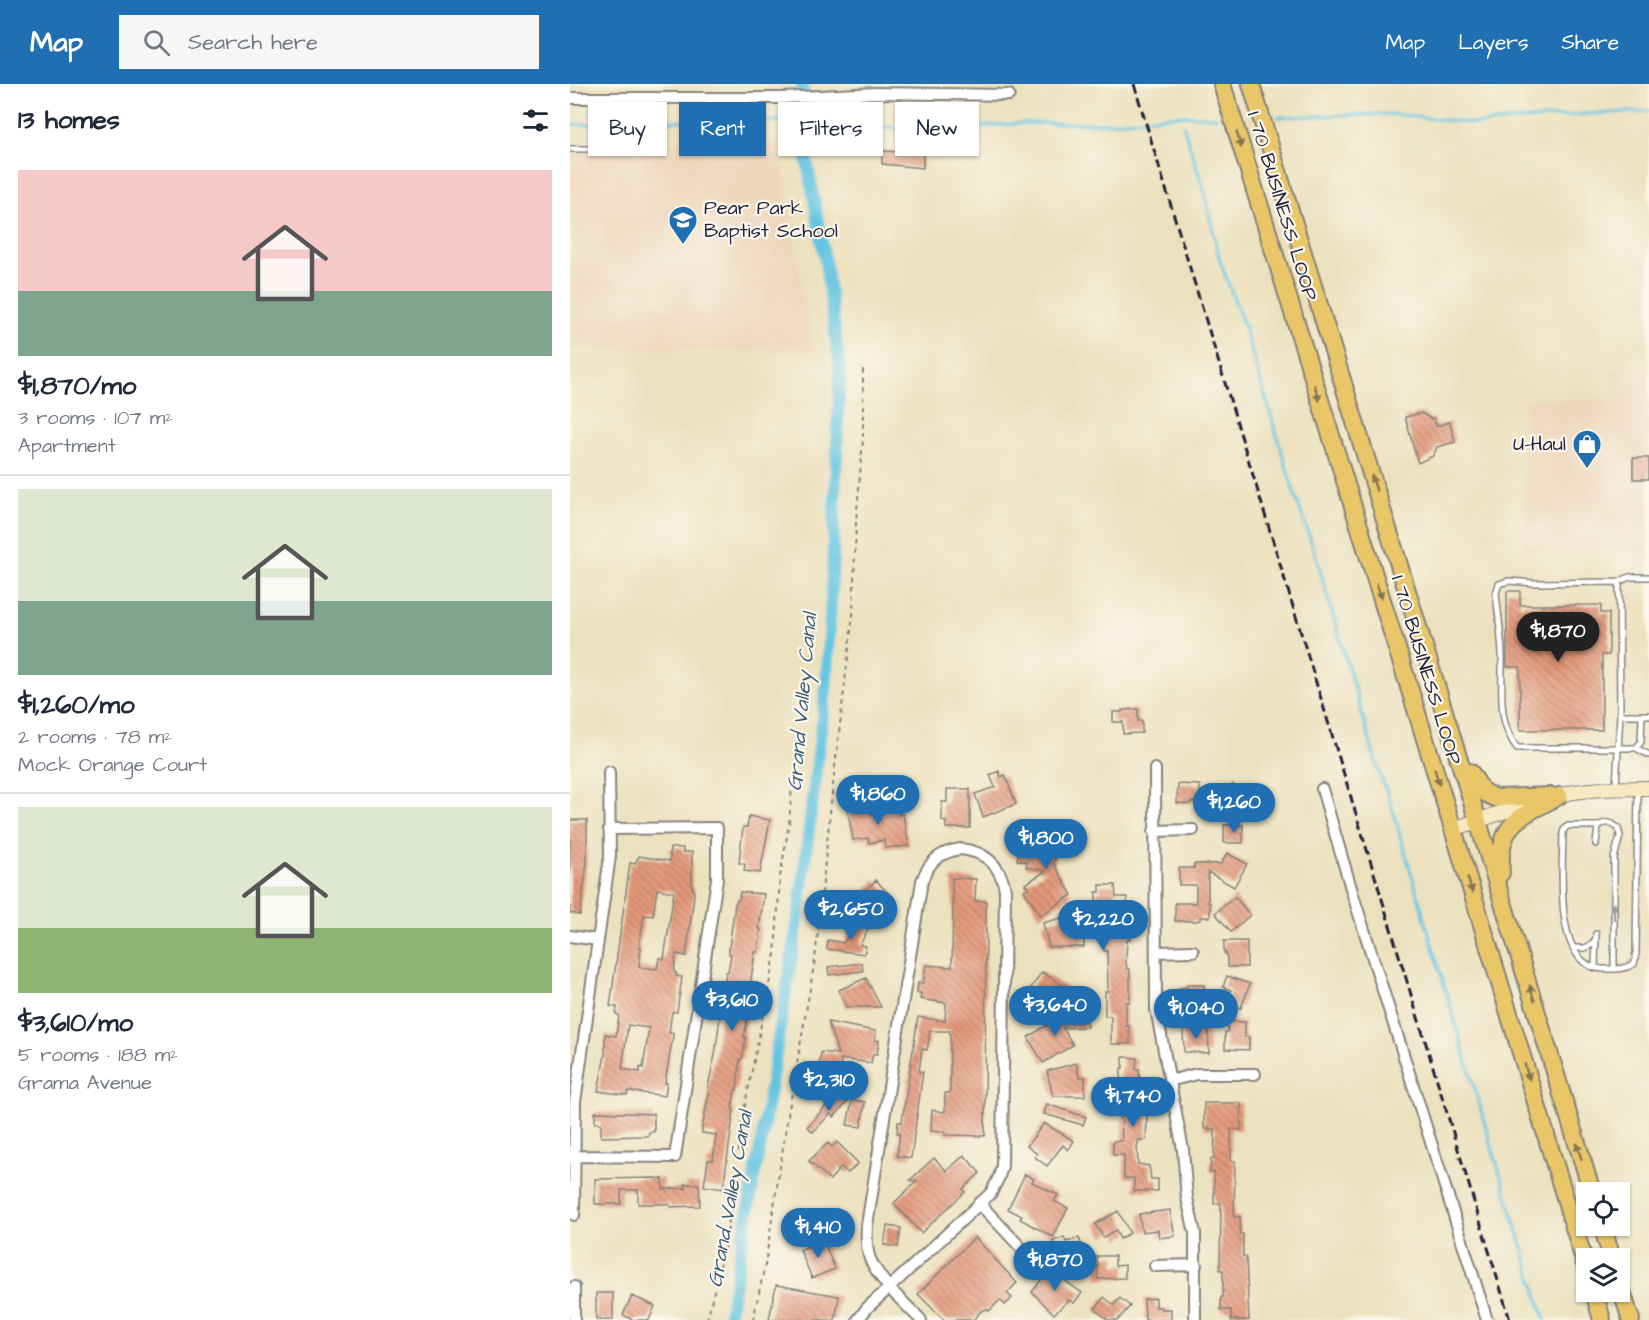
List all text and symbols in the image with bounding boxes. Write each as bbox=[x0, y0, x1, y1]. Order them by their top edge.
search box bbox=[119, 15, 539, 69]
text: Map bbox=[30, 23, 83, 62]
icon: search bbox=[140, 26, 173, 59]
text: Search here bbox=[188, 27, 318, 58]
text: Map bbox=[1385, 28, 1425, 57]
text: Layers bbox=[1458, 28, 1528, 57]
text: Share bbox=[1561, 28, 1619, 57]
text: 13 homes bbox=[18, 102, 120, 138]
chip: Buy bbox=[588, 102, 667, 156]
chip: Rent bbox=[679, 102, 766, 156]
chip: Filters bbox=[778, 102, 883, 156]
chip: New bbox=[895, 102, 979, 156]
icon: filters bbox=[519, 104, 552, 137]
street label: I 70 BUSINESS LOOP bbox=[1240, 108, 1324, 304]
one-way arrow bbox=[1235, 131, 1244, 149]
place label: Pear Park Baptist School bbox=[704, 194, 838, 245]
school or university icon: Pear Park Baptist School bbox=[667, 204, 699, 246]
icon: home bbox=[231, 209, 339, 317]
text: $1,870/mo bbox=[18, 368, 136, 404]
one-way arrow bbox=[1313, 384, 1322, 402]
text: 3 rooms · 107 m² bbox=[18, 404, 173, 432]
shop icon: U-Haul bbox=[1571, 428, 1603, 470]
place label: U-Haul bbox=[1513, 430, 1566, 458]
text: Apartment bbox=[18, 432, 116, 460]
one-way arrow bbox=[1369, 474, 1378, 492]
icon: home bbox=[231, 528, 339, 636]
street label: I 70 BUSINESS LOOP bbox=[1384, 572, 1468, 768]
one-way arrow bbox=[1375, 582, 1384, 600]
water label: Grand Valley Canal bbox=[780, 609, 825, 792]
pin: $1,870 bbox=[1509, 612, 1607, 663]
text: $1,870 bbox=[1530, 617, 1586, 645]
text: $1,260/mo bbox=[18, 687, 135, 723]
text: 2 rooms · 78 m² bbox=[18, 723, 172, 751]
text: Mock Orange Court bbox=[18, 751, 207, 779]
one-way arrow bbox=[1433, 768, 1442, 786]
pin: $1,860 bbox=[829, 775, 927, 826]
text: $1,860 bbox=[850, 780, 906, 808]
pin: $1,260 bbox=[1185, 783, 1283, 834]
text: $1,260 bbox=[1207, 788, 1261, 816]
pin: $1,800 bbox=[997, 819, 1095, 870]
text: $1,800 bbox=[1018, 824, 1074, 852]
icon: home bbox=[231, 846, 339, 954]
one-way arrow bbox=[1466, 876, 1475, 894]
pin: $2,650 bbox=[802, 890, 900, 941]
text: $2,650 bbox=[818, 895, 884, 923]
pin: $2,220 bbox=[1054, 900, 1152, 951]
one-way arrow bbox=[1609, 901, 1619, 920]
text: $2,220 bbox=[1072, 905, 1134, 933]
pin: $3,610 bbox=[683, 981, 781, 1032]
one-way arrow bbox=[1527, 984, 1536, 1002]
text: $3,610 bbox=[706, 986, 758, 1014]
pin: $3,640 bbox=[1006, 986, 1104, 1037]
pin: $1,040 bbox=[1147, 989, 1245, 1040]
text: $3,640 bbox=[1023, 991, 1087, 1019]
text: $1,040 bbox=[1168, 994, 1224, 1022]
text: $3,610/mo bbox=[18, 1005, 133, 1041]
text: 5 rooms · 188 m² bbox=[18, 1041, 178, 1069]
pin: $2,310 bbox=[780, 1061, 878, 1112]
one-way arrow bbox=[1523, 1063, 1532, 1081]
text: $2,310 bbox=[803, 1066, 855, 1094]
text: Grama Avenue bbox=[18, 1069, 152, 1097]
pin: $1,740 bbox=[1084, 1077, 1182, 1128]
text: $1,740 bbox=[1105, 1082, 1161, 1110]
water label: Grand Valley Canal bbox=[700, 1106, 761, 1289]
one-way arrow bbox=[1574, 1142, 1583, 1160]
map controls bbox=[1576, 1182, 1630, 1302]
button: locate bbox=[1576, 1182, 1630, 1236]
pin: $1,410 bbox=[769, 1208, 867, 1259]
text: $1,410 bbox=[795, 1213, 841, 1241]
pin: $1,870 bbox=[1006, 1241, 1104, 1292]
text: $1,870 bbox=[1027, 1246, 1083, 1274]
button: layers bbox=[1576, 1248, 1630, 1302]

